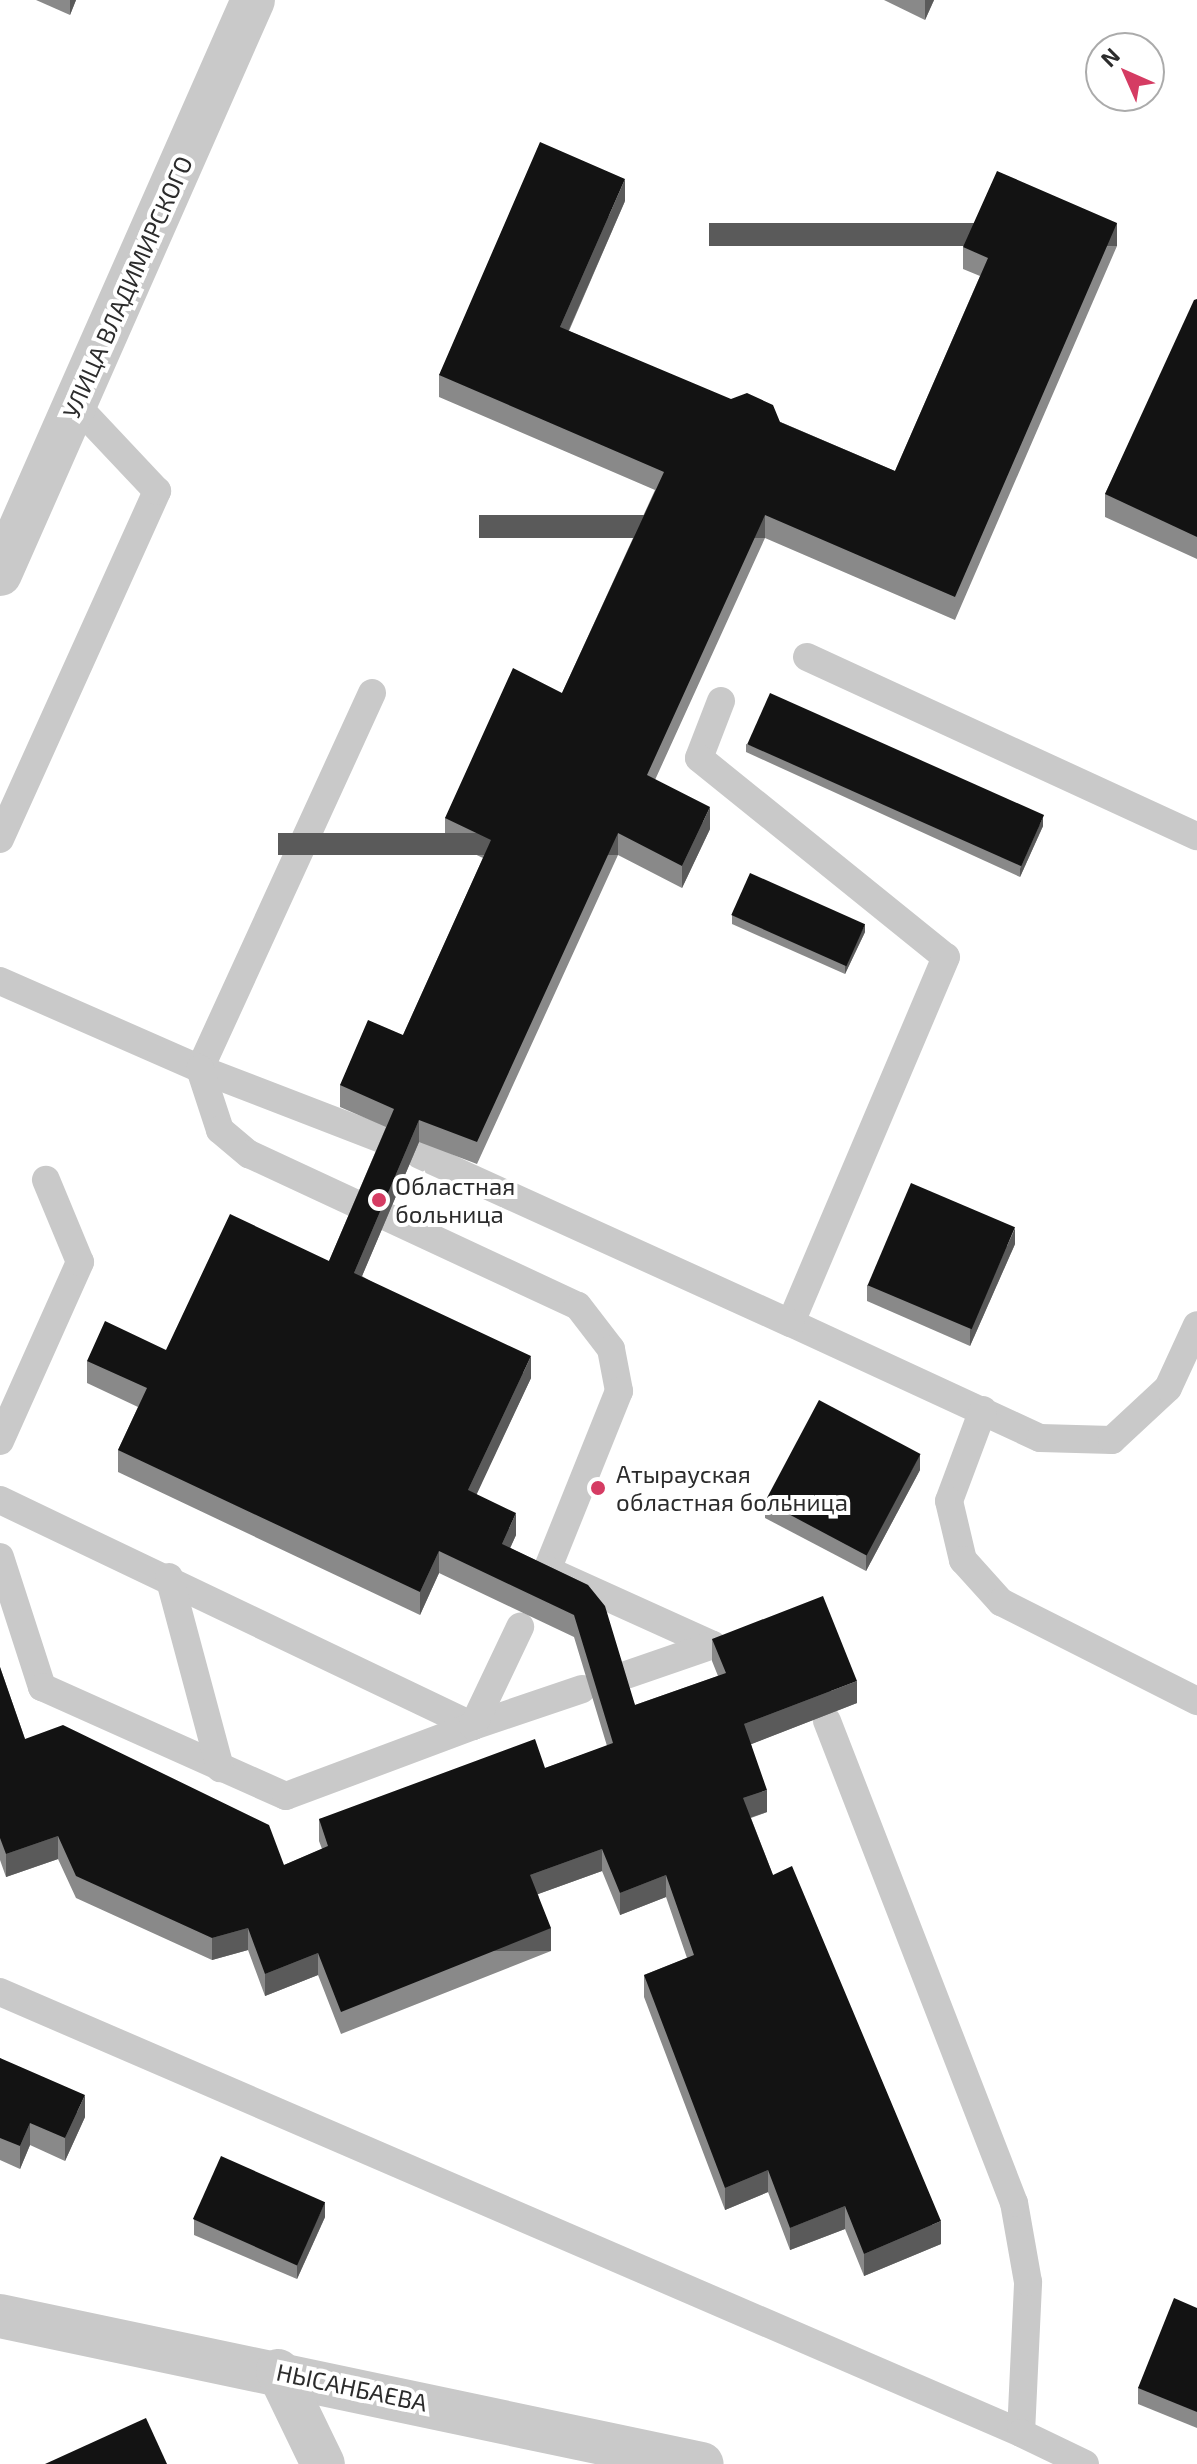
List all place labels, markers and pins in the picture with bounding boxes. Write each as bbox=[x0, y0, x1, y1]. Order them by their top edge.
place label: Областная больница bbox=[395, 1172, 515, 1228]
marker: Областная больница bbox=[370, 1191, 388, 1209]
place label: Атырауская областная больница bbox=[616, 1460, 848, 1516]
marker: Атырауская областная больница bbox=[587, 1477, 609, 1499]

